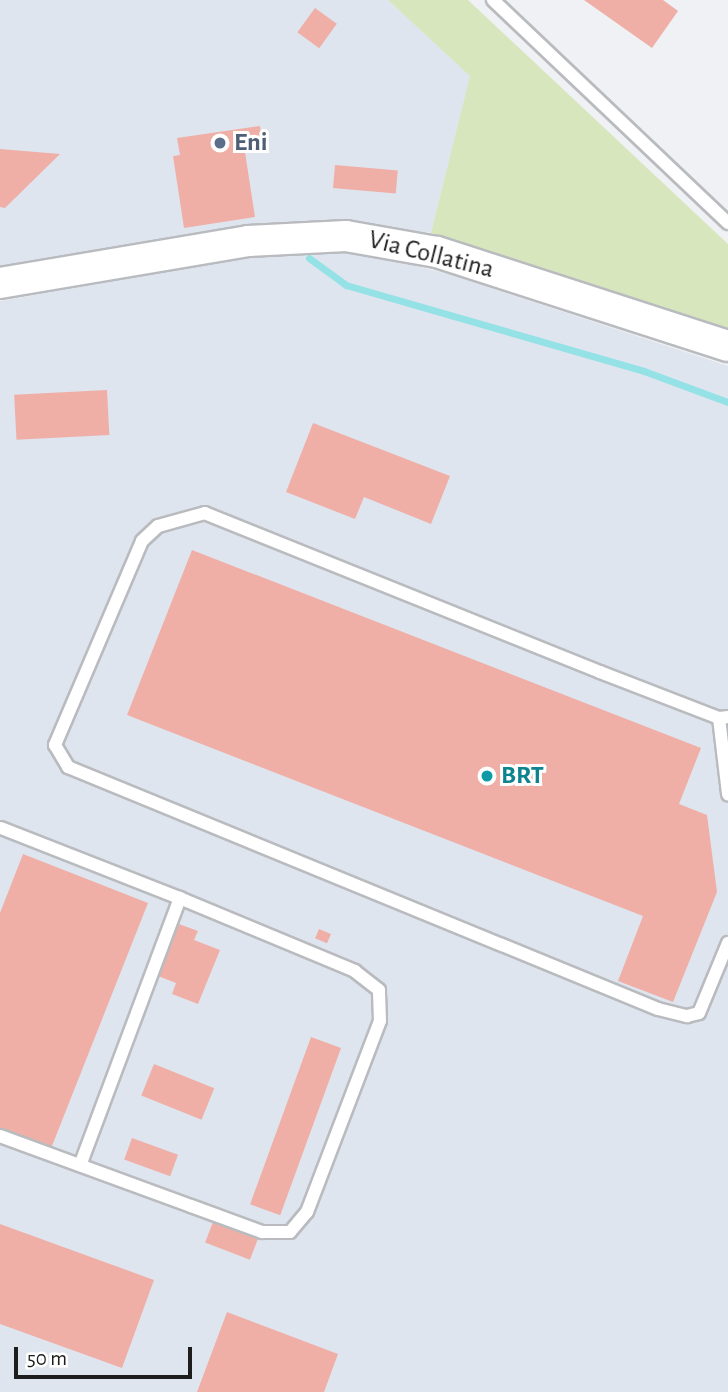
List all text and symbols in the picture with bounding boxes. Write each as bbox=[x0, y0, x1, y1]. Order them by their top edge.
place label: Eni bbox=[234, 127, 268, 159]
marker: Eni bbox=[212, 135, 228, 151]
street label: Via Collatina bbox=[365, 224, 497, 286]
place label: BRT bbox=[501, 760, 544, 792]
marker: BRT bbox=[479, 768, 495, 784]
scale bar bbox=[18, 1332, 196, 1376]
text: 50 m bbox=[27, 1348, 67, 1369]

